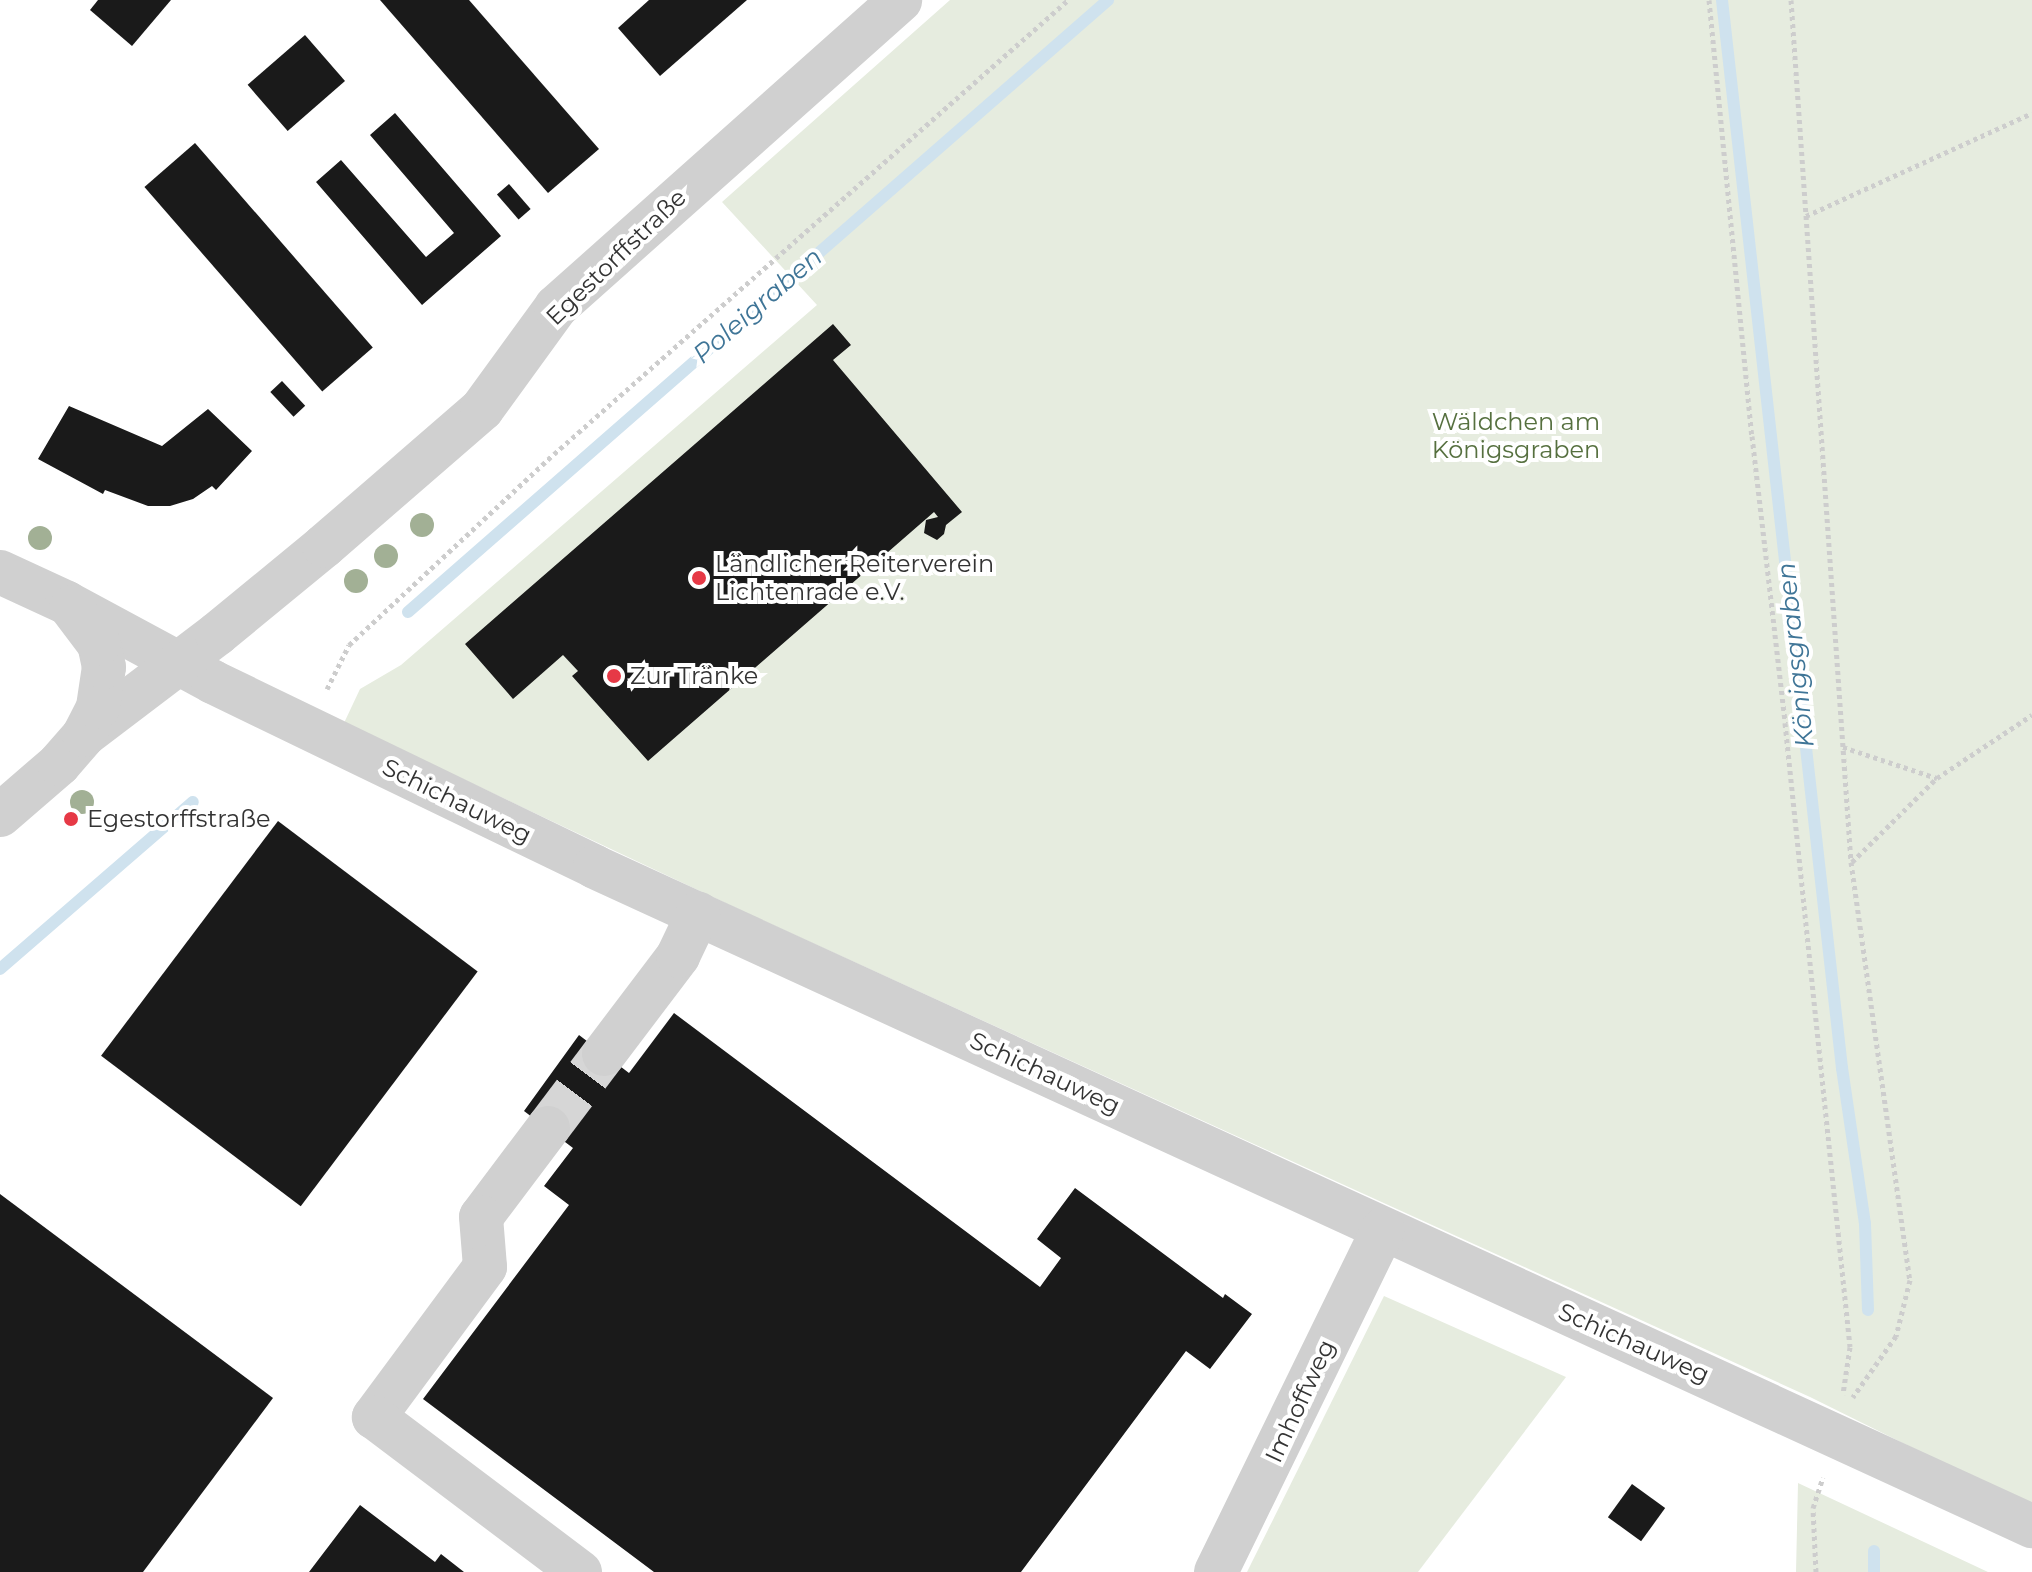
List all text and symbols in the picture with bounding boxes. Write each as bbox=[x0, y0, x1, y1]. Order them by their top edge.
street label: Egestorffstraße bbox=[540, 183, 692, 331]
water label: Poleigraben bbox=[687, 241, 829, 371]
park label: Wäldchen am Königsgraben bbox=[1432, 408, 1600, 464]
place label: Ländlicher Reiterverein Lichtenrade e.V. bbox=[715, 550, 994, 606]
water label: Königsgraben bbox=[1771, 561, 1821, 749]
marker: Ländlicher Reiterverein Lichtenrade e.V. bbox=[690, 569, 708, 587]
place label: Zur Tränke bbox=[630, 662, 758, 690]
marker: Zur Tränke bbox=[605, 667, 623, 685]
street label: Schichauweg bbox=[378, 752, 536, 850]
place label: Egestorffstraße bbox=[87, 805, 271, 833]
marker: Egestorffstraße bbox=[62, 810, 80, 828]
street label: Schichauweg bbox=[965, 1026, 1125, 1120]
street label: Schichauweg bbox=[1554, 1297, 1714, 1389]
street label: Imhoffweg bbox=[1259, 1335, 1341, 1467]

